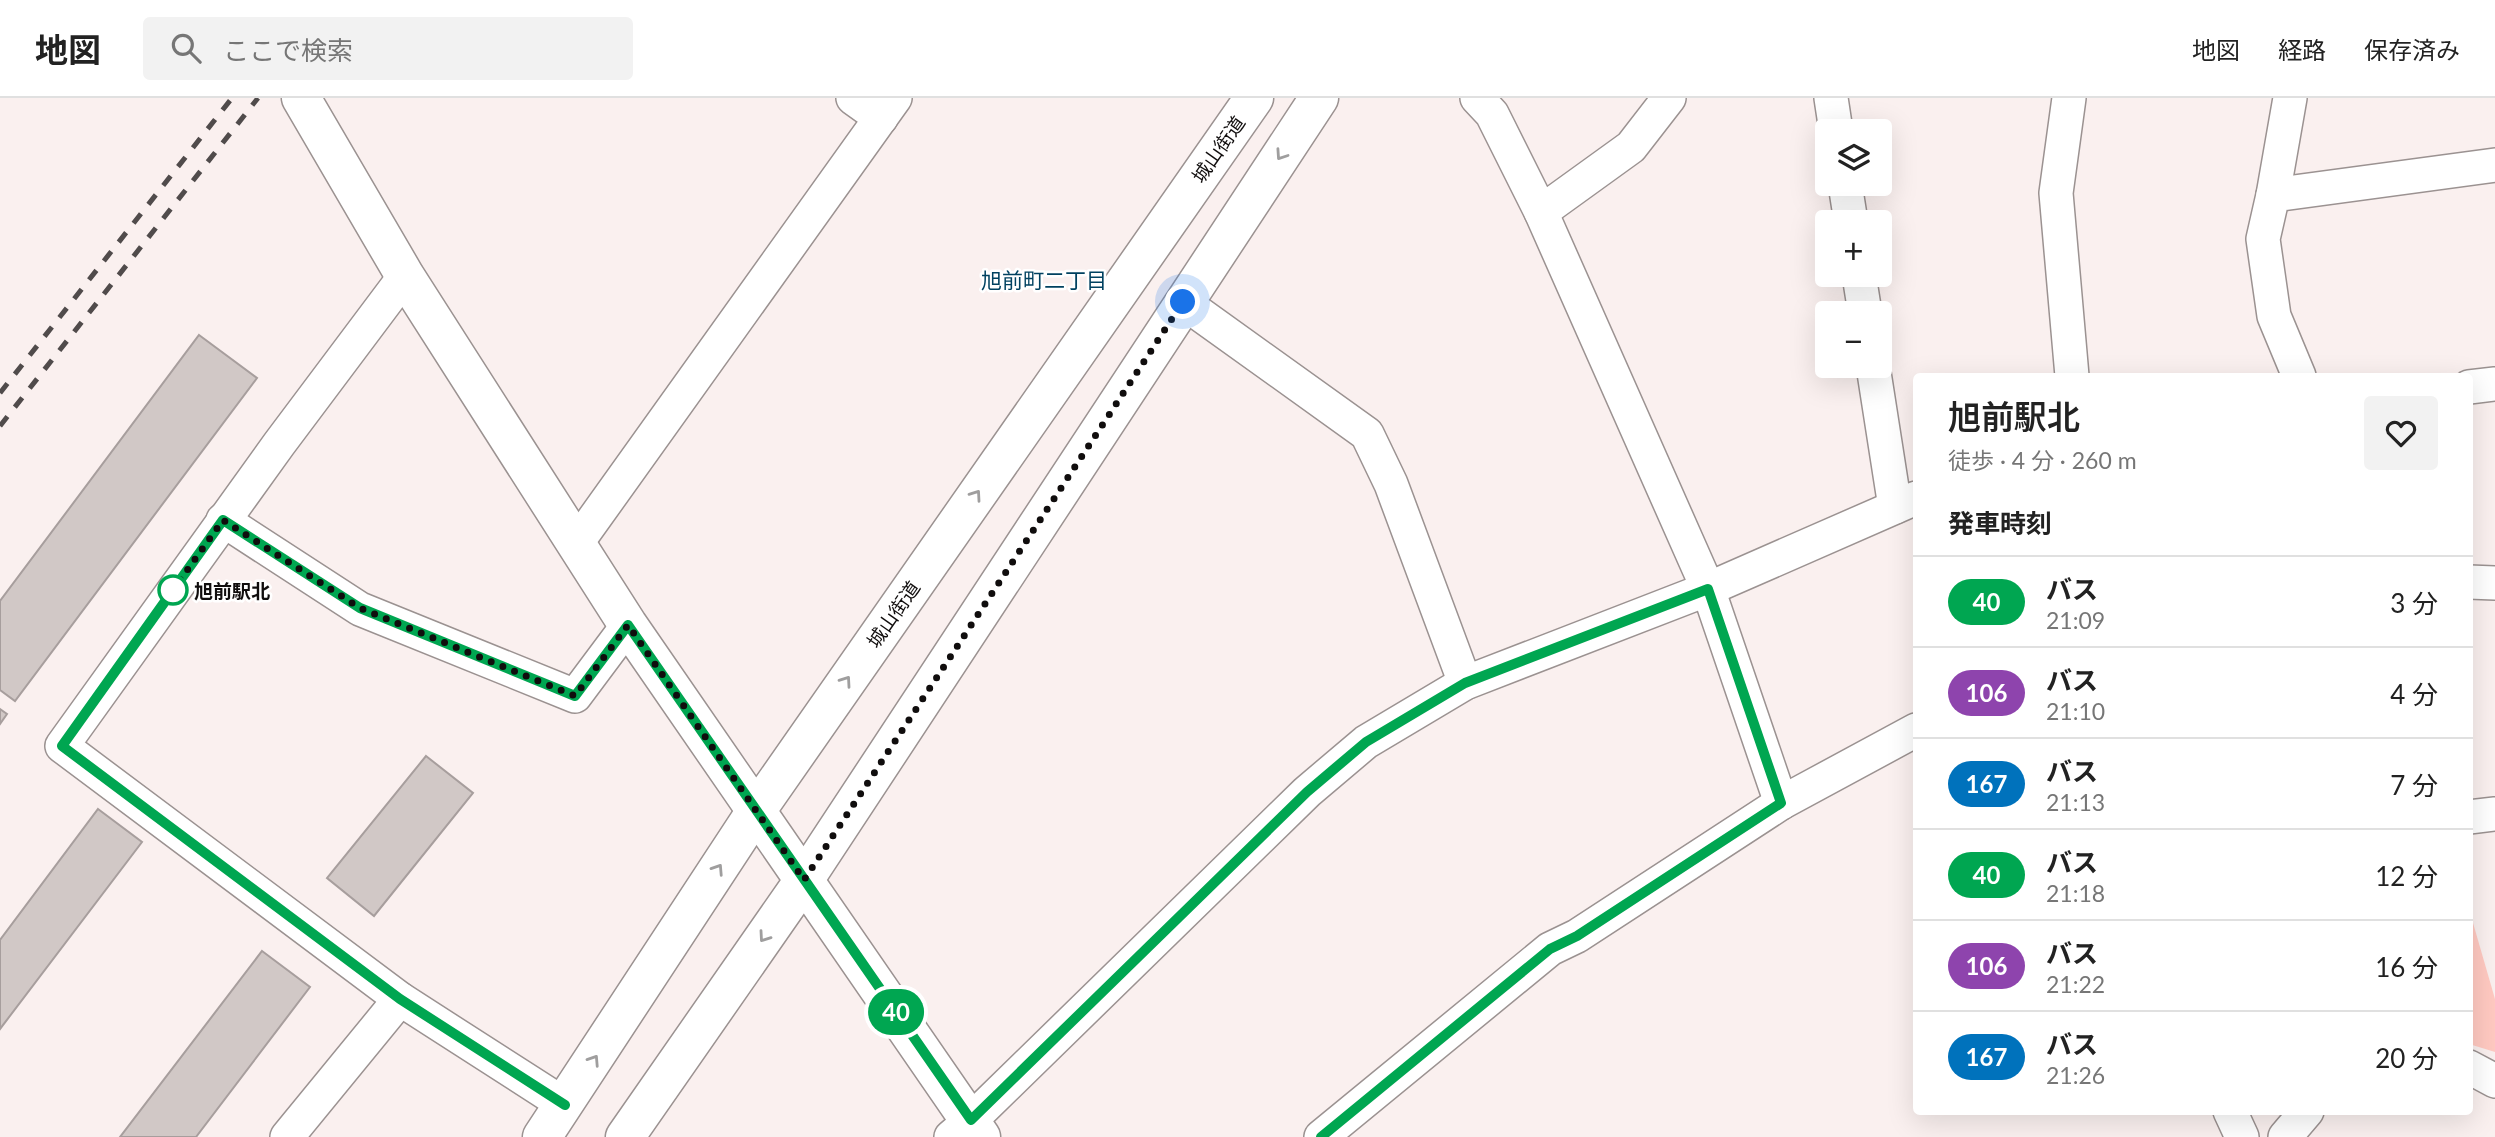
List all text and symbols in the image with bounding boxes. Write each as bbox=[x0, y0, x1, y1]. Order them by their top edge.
search box bbox=[143, 17, 633, 80]
text: 地図 bbox=[35, 29, 101, 69]
icon: search bbox=[167, 29, 205, 67]
text: ここで検索 bbox=[223, 34, 353, 66]
text: 地図 bbox=[2192, 35, 2240, 64]
text: 経路 bbox=[2278, 35, 2326, 64]
text: 保存済み bbox=[2364, 35, 2460, 64]
street label: 城山街道 bbox=[1187, 111, 1249, 187]
map controls bbox=[1815, 119, 1892, 378]
button: layers bbox=[1815, 119, 1892, 196]
one-way arrow bbox=[1277, 147, 1289, 160]
button: + bbox=[1815, 210, 1892, 287]
district label: 旭前町二丁目 bbox=[981, 267, 1107, 292]
your location bbox=[1165, 284, 1200, 319]
button: − bbox=[1815, 301, 1892, 378]
text: 旭前駅北 bbox=[1948, 396, 2080, 436]
button: heart bbox=[2364, 396, 2438, 470]
text: 徒歩 · 4 分 · 260 m bbox=[1948, 446, 2137, 474]
one-way arrow bbox=[968, 490, 980, 503]
text: 発車時刻 bbox=[1948, 507, 2052, 539]
text: バス bbox=[2046, 573, 2098, 605]
marker: 旭前駅北 bbox=[158, 575, 188, 605]
street label: 城山街道 bbox=[862, 576, 924, 652]
place label: 旭前駅北 bbox=[194, 579, 270, 602]
text: 40 bbox=[1973, 587, 2000, 616]
text: 3 分 bbox=[2390, 587, 2438, 619]
text: 21:09 bbox=[2046, 606, 2105, 634]
text: バス bbox=[2046, 664, 2098, 696]
one-way arrow bbox=[838, 676, 850, 689]
text: 106 bbox=[1966, 678, 2007, 707]
text: 4 分 bbox=[2390, 678, 2438, 710]
text: 21:10 bbox=[2046, 697, 2105, 725]
text: バス bbox=[2046, 755, 2098, 787]
text: 167 bbox=[1966, 769, 2007, 798]
text: 7 分 bbox=[2390, 769, 2438, 801]
text: 21:13 bbox=[2046, 788, 2105, 816]
text: バス bbox=[2046, 846, 2098, 878]
text: 40 bbox=[1973, 860, 2000, 889]
text: 12 分 bbox=[2375, 860, 2438, 892]
one-way arrow bbox=[709, 864, 722, 877]
text: 21:18 bbox=[2046, 879, 2105, 907]
one-way arrow bbox=[760, 929, 772, 942]
text: バス bbox=[2046, 937, 2098, 969]
text: 106 bbox=[1966, 951, 2007, 980]
text: 16 分 bbox=[2375, 951, 2438, 983]
text: 21:22 bbox=[2046, 970, 2105, 998]
line badge: 40 bbox=[864, 989, 928, 1035]
text: 40 bbox=[882, 997, 910, 1026]
text: バス bbox=[2046, 1028, 2098, 1060]
text: 167 bbox=[1966, 1042, 2007, 1071]
text: 20 分 bbox=[2375, 1042, 2438, 1074]
one-way arrow bbox=[586, 1055, 598, 1068]
text: 21:26 bbox=[2046, 1061, 2105, 1089]

